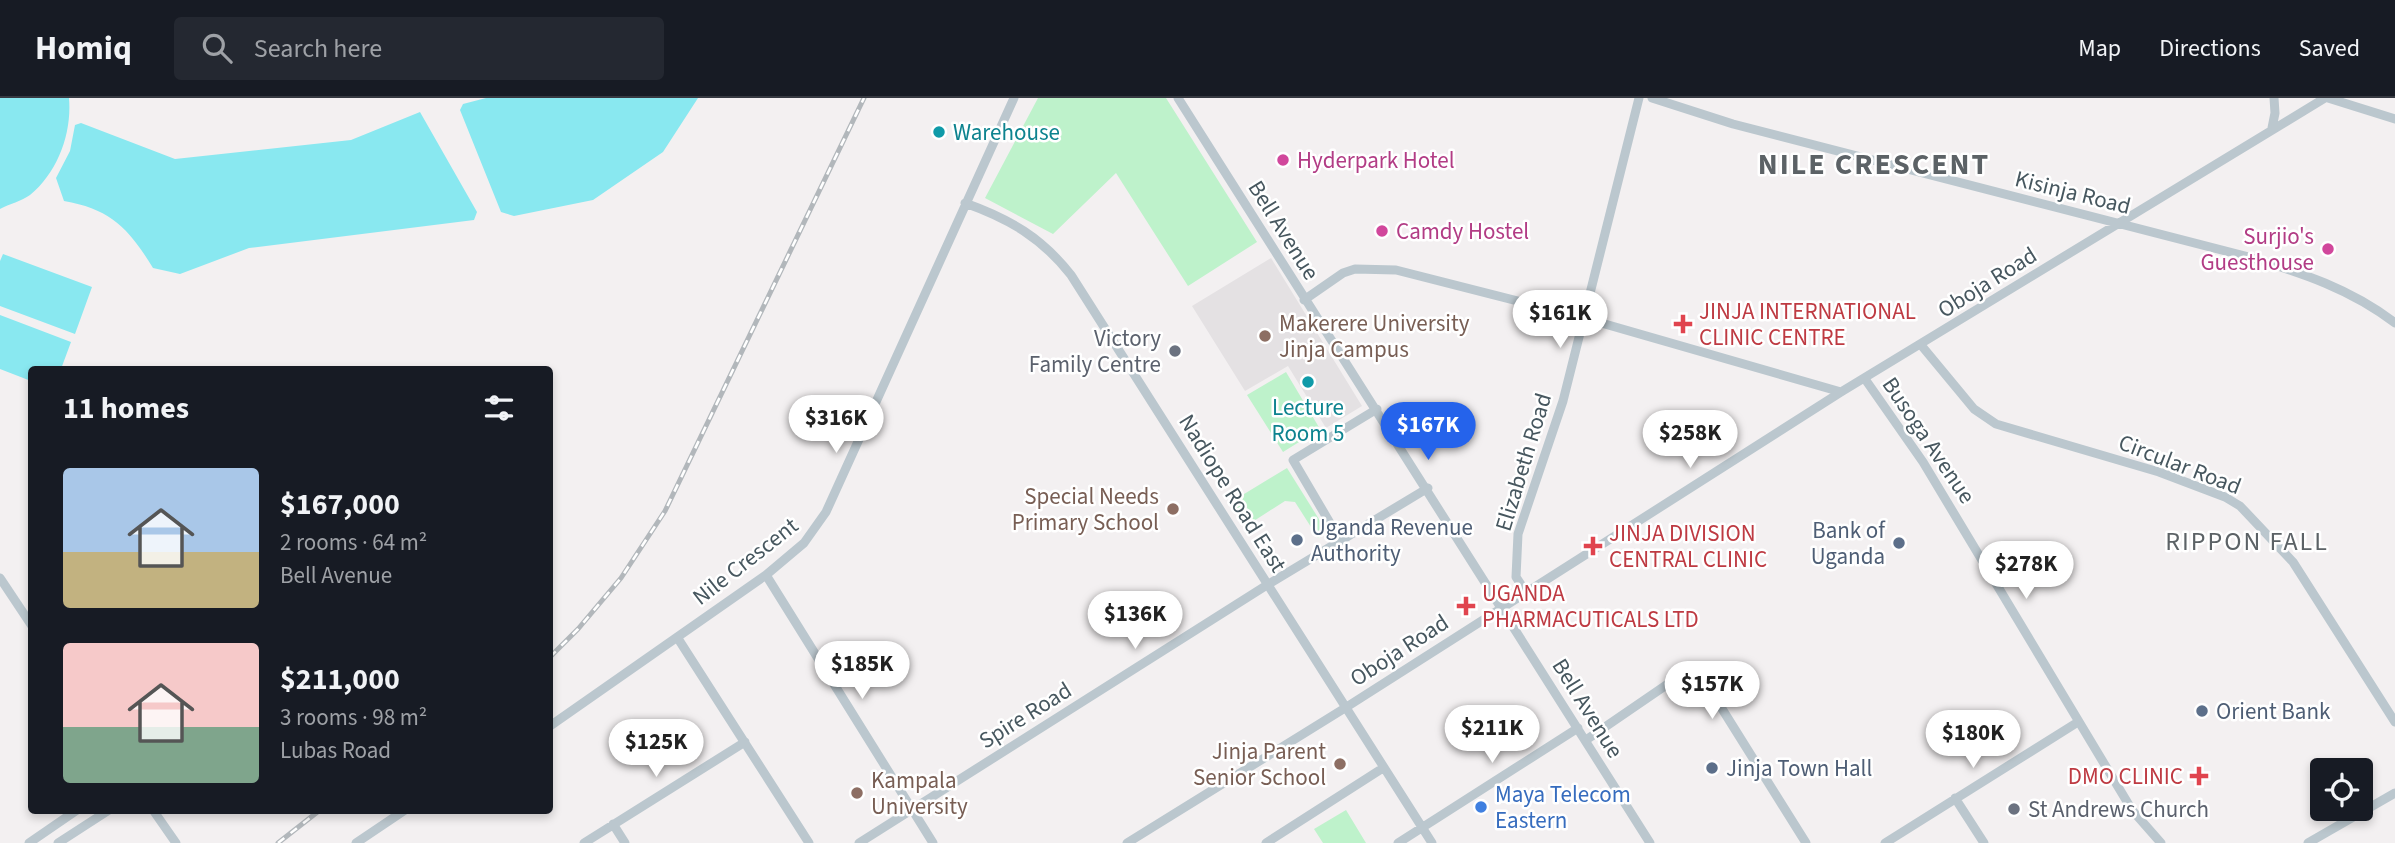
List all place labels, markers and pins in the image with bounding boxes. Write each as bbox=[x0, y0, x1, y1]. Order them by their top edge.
place label: Warehouse bbox=[953, 116, 1060, 149]
marker: Warehouse bbox=[931, 124, 947, 140]
place label: Hyderpark Hotel bbox=[1297, 144, 1455, 177]
marker: Hyderpark Hotel bbox=[1275, 152, 1291, 168]
place label: Camdy Hostel bbox=[1396, 215, 1529, 248]
place label: Surjio's Guesthouse bbox=[2200, 220, 2314, 279]
marker: Camdy Hostel bbox=[1374, 223, 1390, 239]
marker: Surjio's Guesthouse bbox=[2320, 241, 2336, 257]
pin: $161K bbox=[1511, 290, 1609, 350]
place label: JINJA INTERNATIONAL CLINIC CENTRE bbox=[1699, 295, 1916, 354]
place label: Makerere University Jinja Campus bbox=[1279, 307, 1470, 366]
marker: JINJA INTERNATIONAL CLINIC CENTRE bbox=[1673, 314, 1693, 334]
place label: Victory Family Centre bbox=[1029, 322, 1161, 381]
marker: Makerere University Jinja Campus bbox=[1257, 328, 1273, 344]
marker: Victory Family Centre bbox=[1167, 343, 1183, 359]
marker: Lecture Room 5 bbox=[1300, 374, 1316, 390]
place label: Lecture Room 5 bbox=[1272, 391, 1344, 450]
pin: $316K bbox=[787, 396, 885, 455]
pin: $167K bbox=[1379, 402, 1477, 462]
pin: $258K bbox=[1641, 410, 1739, 470]
place label: Special Needs Primary School bbox=[1012, 480, 1159, 539]
marker: Special Needs Primary School bbox=[1165, 501, 1181, 517]
place label: Uganda Revenue Authority bbox=[1311, 511, 1473, 570]
place label: Bank of Uganda bbox=[1811, 514, 1886, 573]
place label: JINJA DIVISION CENTRAL CLINIC bbox=[1609, 517, 1767, 576]
marker: Uganda Revenue Authority bbox=[1289, 532, 1305, 548]
marker: Bank of Uganda bbox=[1891, 535, 1907, 551]
marker: JINJA DIVISION CENTRAL CLINIC bbox=[1583, 536, 1603, 556]
pin: $278K bbox=[1977, 542, 2075, 601]
place label: UGANDA PHARMACUTICALS LTD bbox=[1482, 577, 1699, 636]
pin: $136K bbox=[1086, 592, 1184, 651]
marker: UGANDA PHARMACUTICALS LTD bbox=[1456, 596, 1476, 616]
pin: $185K bbox=[813, 642, 911, 701]
pin: $157K bbox=[1663, 662, 1761, 721]
place label: Orient Bank bbox=[2216, 695, 2331, 728]
marker: Orient Bank bbox=[2194, 703, 2210, 719]
pin: $211K bbox=[1443, 706, 1541, 765]
pin: $180K bbox=[1924, 710, 2022, 770]
pin: $125K bbox=[607, 720, 705, 779]
place label: Jinja Parent Senior School bbox=[1193, 735, 1326, 794]
place label: Jinja Town Hall bbox=[1726, 752, 1872, 785]
marker: Jinja Parent Senior School bbox=[1332, 756, 1348, 772]
marker: Jinja Town Hall bbox=[1704, 760, 1720, 776]
place label: DMO CLINIC bbox=[2068, 760, 2183, 793]
place label: Kampala University bbox=[871, 764, 968, 823]
marker: DMO CLINIC bbox=[2189, 766, 2209, 786]
place label: Maya Telecom Eastern bbox=[1495, 778, 1631, 837]
marker: Kampala University bbox=[849, 785, 865, 801]
place label: St Andrews Church bbox=[2028, 793, 2209, 826]
marker: Maya Telecom Eastern bbox=[1473, 799, 1489, 815]
marker: St Andrews Church bbox=[2006, 801, 2022, 817]

